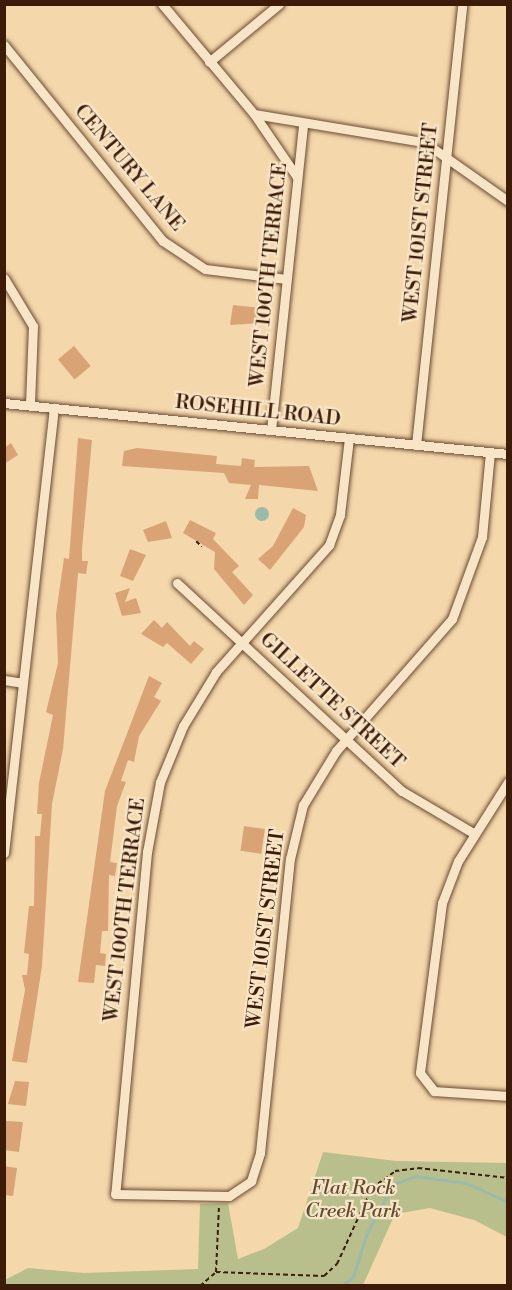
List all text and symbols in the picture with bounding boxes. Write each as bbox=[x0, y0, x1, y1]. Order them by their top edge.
street label: CENTURY LANE bbox=[69, 100, 189, 236]
street label: WEST 101ST STREET bbox=[399, 122, 443, 324]
street label: WEST 100TH TERRACE bbox=[245, 161, 293, 389]
street label: ROSEHILL ROAD bbox=[174, 390, 342, 432]
street label: GILLETTE STREET bbox=[255, 628, 409, 774]
street label: WEST 100TH TERRACE bbox=[99, 796, 151, 1024]
street label: WEST 101ST STREET bbox=[242, 828, 290, 1030]
park label: Flat Rock Creek Park bbox=[305, 1177, 401, 1224]

